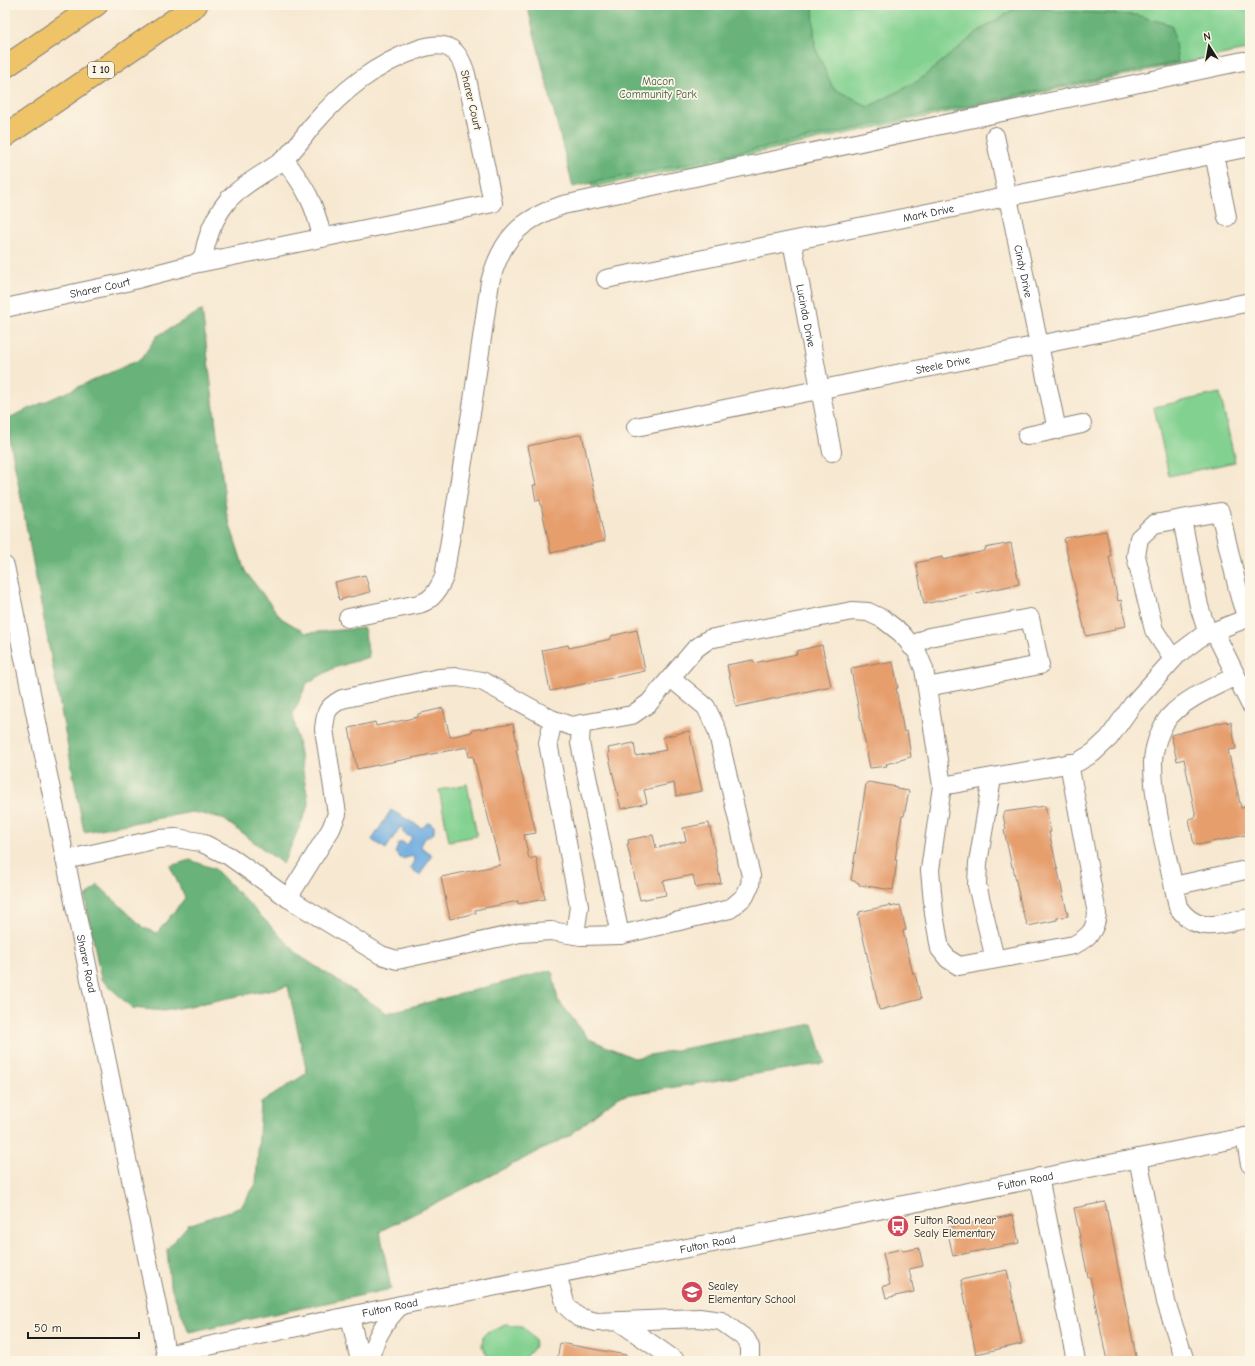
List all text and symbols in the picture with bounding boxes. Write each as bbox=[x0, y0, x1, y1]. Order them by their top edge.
north arrow bbox=[1189, 26, 1229, 66]
text: N bbox=[1202, 30, 1212, 44]
road number: I 10 bbox=[88, 62, 114, 78]
street label: Sharer Court bbox=[458, 69, 484, 132]
park label: Macon Community Park bbox=[619, 75, 698, 101]
street label: Mark Drive bbox=[902, 201, 956, 225]
street label: Cindy Drive bbox=[1012, 244, 1035, 299]
street label: Sharer Court bbox=[69, 274, 132, 301]
street label: Lucinda Drive bbox=[794, 283, 819, 349]
street label: Steele Drive bbox=[914, 353, 972, 376]
street label: Sharer Road bbox=[74, 933, 99, 994]
street label: Fulton Road bbox=[996, 1169, 1055, 1193]
bus stop icon: Fulton Road near Sealy Elementary bbox=[885, 1213, 911, 1239]
place label: Fulton Road near Sealy Elementary bbox=[914, 1214, 996, 1240]
street label: Fulton Road bbox=[679, 1232, 737, 1256]
school or university icon: Sealey Elementary School bbox=[679, 1279, 705, 1305]
place label: Sealey Elementary School bbox=[708, 1280, 796, 1306]
street label: Fulton Road bbox=[361, 1295, 419, 1320]
scale bar bbox=[28, 1314, 139, 1340]
text: 50 m bbox=[34, 1321, 62, 1335]

